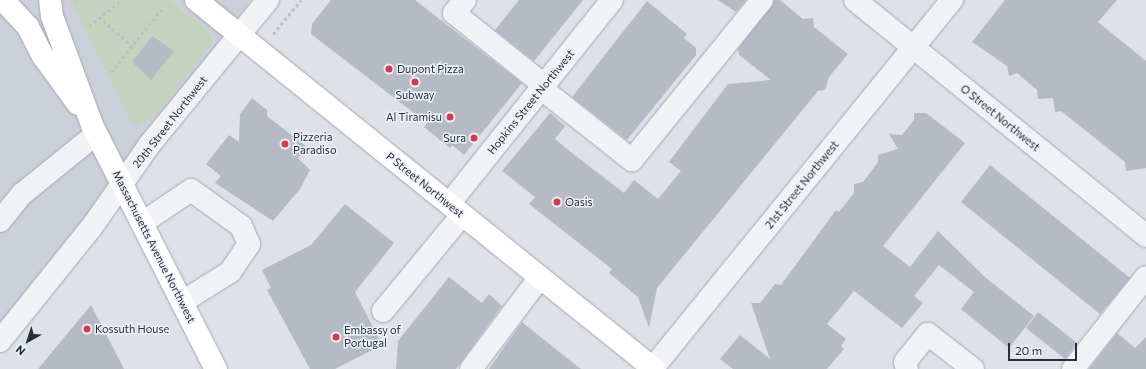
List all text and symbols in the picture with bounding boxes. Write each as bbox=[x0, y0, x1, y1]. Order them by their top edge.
street label: Hopkins Street Northwest bbox=[485, 47, 577, 157]
place label: Dupont Pizza bbox=[397, 62, 464, 76]
marker: Dupont Pizza bbox=[384, 64, 394, 74]
street label: 20th Street Northwest bbox=[130, 73, 210, 171]
marker: Subway bbox=[410, 77, 420, 87]
street label: O Street Northwest bbox=[958, 82, 1042, 154]
place label: Subway bbox=[396, 88, 434, 102]
place label: Al Tiramisu bbox=[386, 110, 442, 124]
marker: Al Tiramisu bbox=[445, 112, 455, 122]
place label: Pizzeria Paradiso bbox=[293, 131, 336, 157]
place label: Sura bbox=[443, 131, 466, 145]
marker: Sura bbox=[469, 133, 479, 143]
street label: 21st Street Northwest bbox=[762, 138, 842, 232]
marker: Pizzeria Paradiso bbox=[280, 139, 290, 149]
street label: P Street Northwest bbox=[384, 150, 466, 220]
street label: Massachusetts Avenue Northwest bbox=[110, 169, 198, 325]
place label: Oasis bbox=[565, 195, 593, 209]
marker: Oasis bbox=[552, 197, 562, 207]
north arrow bbox=[8, 321, 48, 361]
place label: Kossuth House bbox=[95, 322, 169, 336]
marker: Kossuth House bbox=[82, 324, 92, 334]
place label: Embassy of Portugal bbox=[344, 324, 401, 350]
marker: Embassy of Portugal bbox=[331, 332, 341, 342]
scale bar bbox=[1010, 335, 1079, 361]
text: N bbox=[13, 343, 27, 358]
text: 20 m bbox=[1015, 343, 1042, 357]

